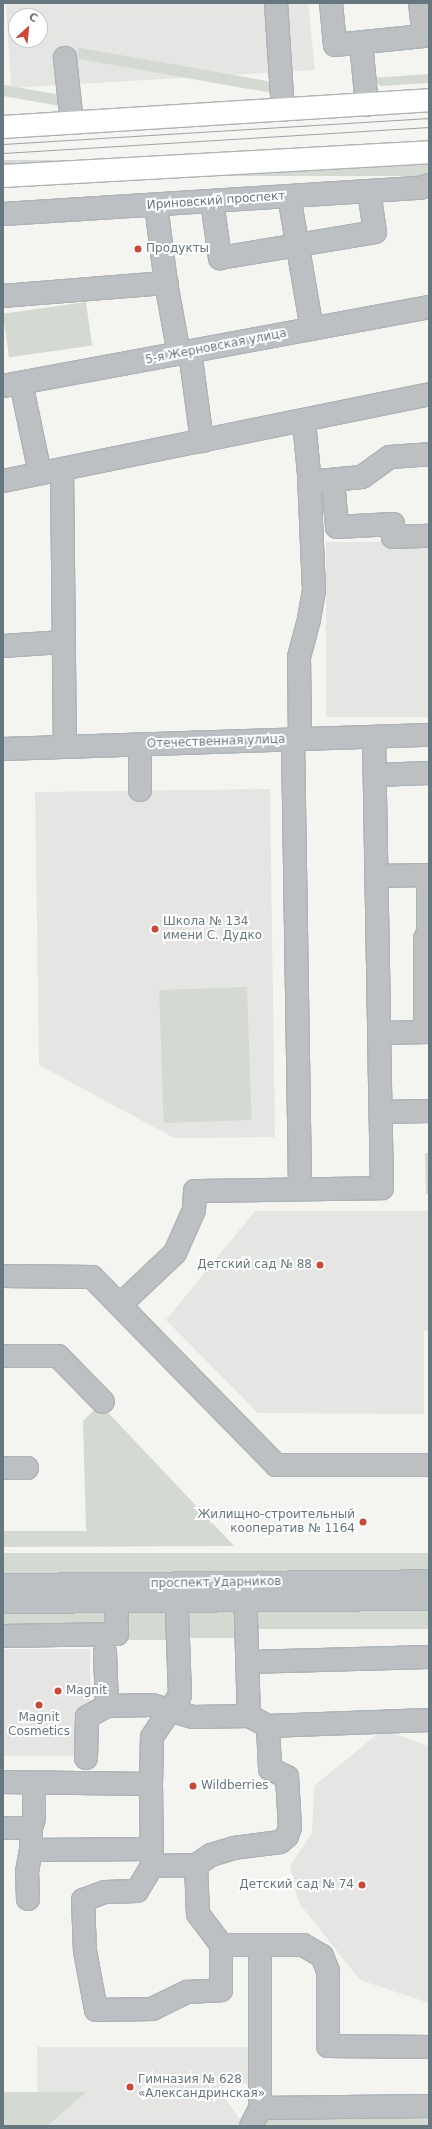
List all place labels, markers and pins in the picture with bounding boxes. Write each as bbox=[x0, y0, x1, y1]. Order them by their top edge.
place label: Продукты bbox=[146, 242, 209, 256]
marker: Продукты bbox=[133, 244, 143, 254]
place label: Школа № 134 имени С. Дудко bbox=[163, 915, 262, 943]
marker: Школа № 134 имени С. Дудко bbox=[150, 924, 160, 934]
place label: Детский сад № 88 bbox=[197, 1258, 312, 1272]
marker: Детский сад № 88 bbox=[315, 1260, 325, 1270]
place label: Жилищно-строительный кооператив № 1164 bbox=[197, 1508, 355, 1536]
marker: Жилищно-строительный кооператив № 1164 bbox=[358, 1517, 368, 1527]
place label: Magnit bbox=[66, 1684, 107, 1698]
marker: Magnit bbox=[53, 1686, 63, 1696]
marker: Magnit Cosmetics bbox=[34, 1700, 44, 1710]
place label: Magnit Cosmetics bbox=[8, 1711, 70, 1739]
place label: Wildberries bbox=[201, 1779, 269, 1793]
marker: Wildberries bbox=[188, 1781, 198, 1791]
place label: Детский сад № 74 bbox=[239, 1878, 354, 1892]
marker: Детский сад № 74 bbox=[357, 1880, 367, 1890]
place label: Гимназия № 628 «Александринская» bbox=[138, 2073, 265, 2101]
marker: Гимназия № 628 «Александринская» bbox=[125, 2082, 135, 2092]

